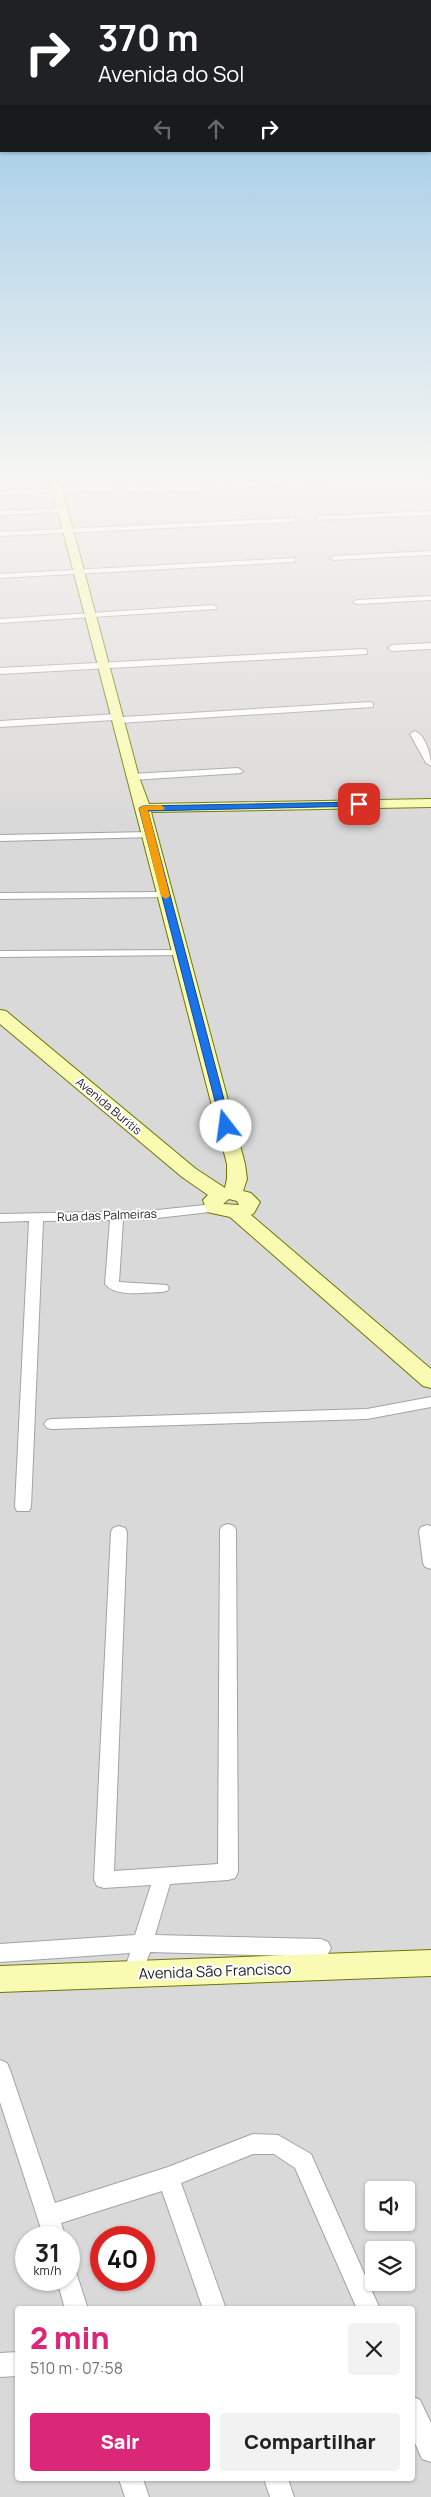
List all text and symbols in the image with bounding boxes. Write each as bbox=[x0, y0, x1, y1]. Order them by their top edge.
text: 370 m bbox=[98, 14, 199, 62]
icon: right bbox=[15, 20, 80, 85]
text: Avenida do Sol bbox=[98, 59, 244, 89]
icon: left bbox=[149, 115, 177, 143]
icon: ahead bbox=[202, 115, 230, 143]
icon: right bbox=[255, 115, 283, 143]
pin bbox=[338, 783, 380, 825]
icon: arrive bbox=[345, 790, 373, 818]
street label: Avenida Buritis bbox=[72, 1073, 146, 1139]
position arrow bbox=[199, 1099, 251, 1151]
street label: Rua das Palmeiras bbox=[57, 1205, 157, 1225]
street label: Avenida São Francisco bbox=[138, 1958, 292, 1984]
map controls bbox=[365, 2181, 415, 2291]
button: sound bbox=[365, 2181, 415, 2231]
speed limit sign: 40 bbox=[90, 2226, 155, 2291]
text: 31 bbox=[35, 2235, 60, 2270]
button: layers bbox=[365, 2241, 415, 2291]
text: km/h bbox=[34, 2262, 61, 2279]
text: 2 min bbox=[30, 2317, 110, 2358]
button: close bbox=[348, 2323, 400, 2375]
text: 510 m · 07:58 bbox=[30, 2357, 123, 2379]
button: Sair bbox=[30, 2413, 210, 2471]
button: Compartilhar bbox=[220, 2413, 400, 2471]

